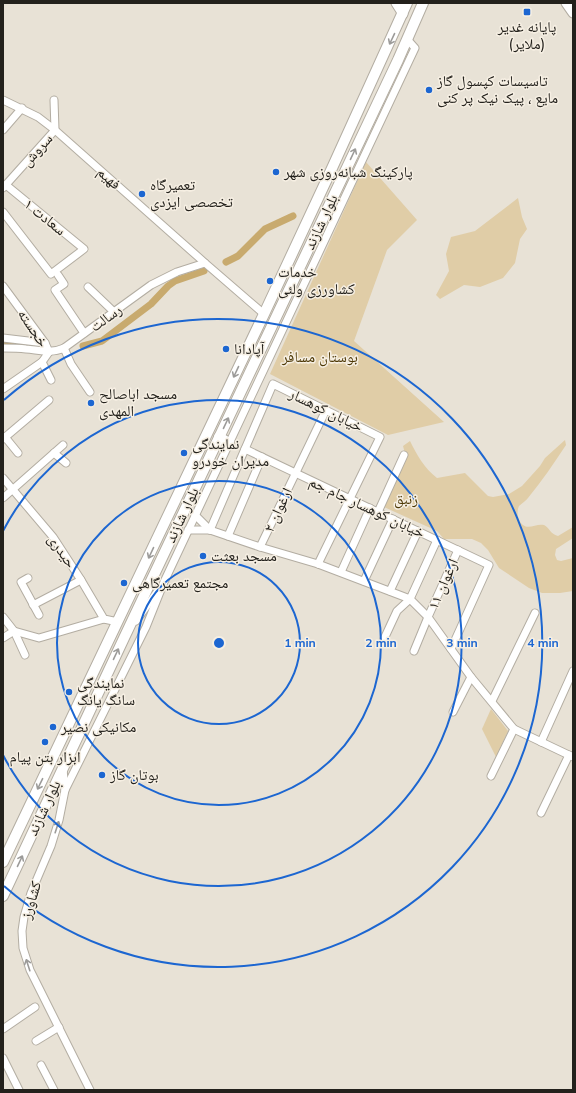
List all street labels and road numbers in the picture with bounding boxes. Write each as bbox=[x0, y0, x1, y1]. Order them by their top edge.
street label: سروش bbox=[17, 129, 57, 171]
street label: فهیم bbox=[93, 162, 125, 194]
street label: بلوار شازند bbox=[300, 191, 342, 252]
street label: سعادت ۱ bbox=[21, 194, 70, 239]
street label: رسالت bbox=[86, 300, 126, 336]
street label: خجسته bbox=[14, 305, 53, 351]
street label: خیابان کوهسار bbox=[285, 383, 367, 437]
street label: خیابان کوهسار جام جم bbox=[306, 471, 429, 543]
street label: بلوار شازند bbox=[161, 484, 203, 545]
street label: ارغوان ۲ bbox=[259, 484, 297, 536]
street label: حیدری bbox=[43, 530, 81, 572]
street label: ارغوان ۱۱ bbox=[423, 555, 463, 613]
street label: بلوار شازند bbox=[23, 777, 65, 838]
street label: کشاورز bbox=[16, 879, 45, 922]

